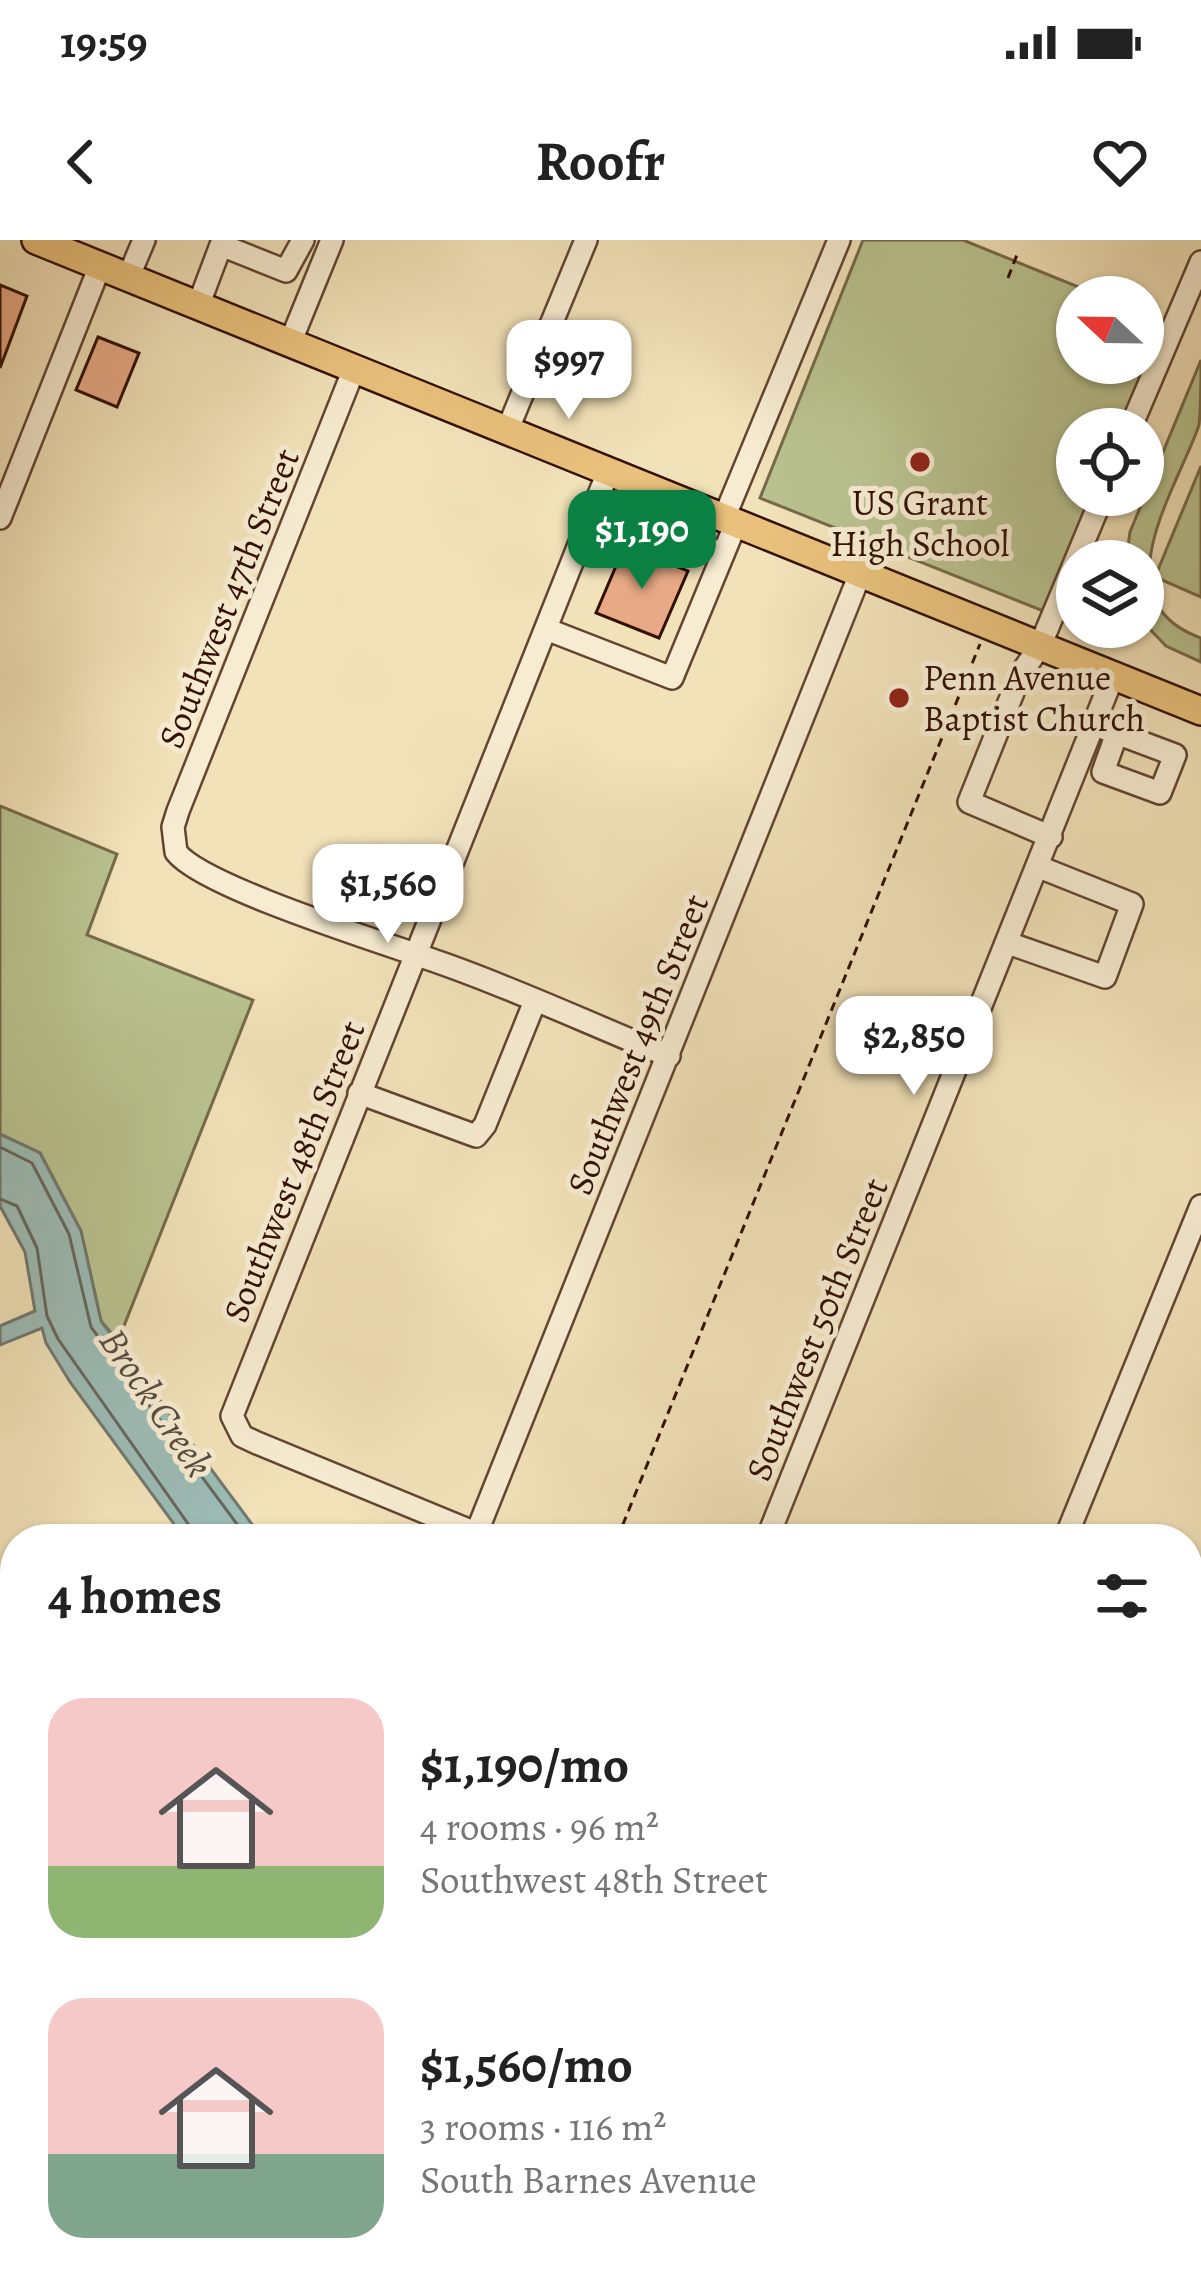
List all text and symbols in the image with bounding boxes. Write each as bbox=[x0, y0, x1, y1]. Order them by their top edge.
text: 19:59 bbox=[60, 11, 148, 73]
text: Roofr bbox=[536, 125, 665, 199]
icon: back bbox=[48, 129, 114, 195]
icon: heart bbox=[1087, 129, 1153, 195]
north arrow bbox=[1056, 276, 1164, 384]
map controls bbox=[1056, 276, 1164, 648]
pin: $997 bbox=[498, 320, 640, 422]
text: $997 bbox=[534, 332, 604, 385]
button: locate bbox=[1056, 408, 1164, 516]
street label: Southwest 47th Street bbox=[146, 441, 311, 755]
marker: US Grant High School bbox=[907, 449, 933, 475]
place label: US Grant High School bbox=[831, 478, 1010, 568]
pin: $1,190 bbox=[544, 490, 740, 592]
text: $1,190 bbox=[595, 502, 689, 555]
button: layers bbox=[1056, 540, 1164, 648]
place label: Penn Avenue Baptist Church bbox=[923, 653, 1145, 743]
marker: Penn Avenue Baptist Church bbox=[886, 685, 912, 711]
pin: $1,560 bbox=[290, 844, 486, 946]
text: $1,560 bbox=[339, 856, 437, 909]
street label: Southwest 49th Street bbox=[555, 887, 720, 1202]
pin: $2,850 bbox=[816, 996, 1012, 1098]
text: $2,850 bbox=[863, 1008, 965, 1061]
street label: Southwest 48th Street bbox=[211, 1013, 376, 1329]
street label: Southwest 50th Street bbox=[733, 1171, 900, 1488]
water label: Brock Creek bbox=[87, 1317, 226, 1487]
text: 4 homes bbox=[48, 1561, 222, 1631]
icon: filters bbox=[1089, 1563, 1155, 1629]
text: $1,190/mo bbox=[420, 1730, 629, 1800]
icon: home bbox=[144, 1746, 288, 1890]
text: 4 rooms · 96 m² bbox=[420, 1800, 659, 1853]
text: Southwest 48th Street bbox=[420, 1853, 768, 1906]
text: $1,560/mo bbox=[420, 2030, 633, 2100]
icon: home bbox=[144, 2046, 288, 2190]
text: 3 rooms · 116 m² bbox=[420, 2100, 666, 2153]
text: South Barnes Avenue bbox=[420, 2153, 757, 2206]

